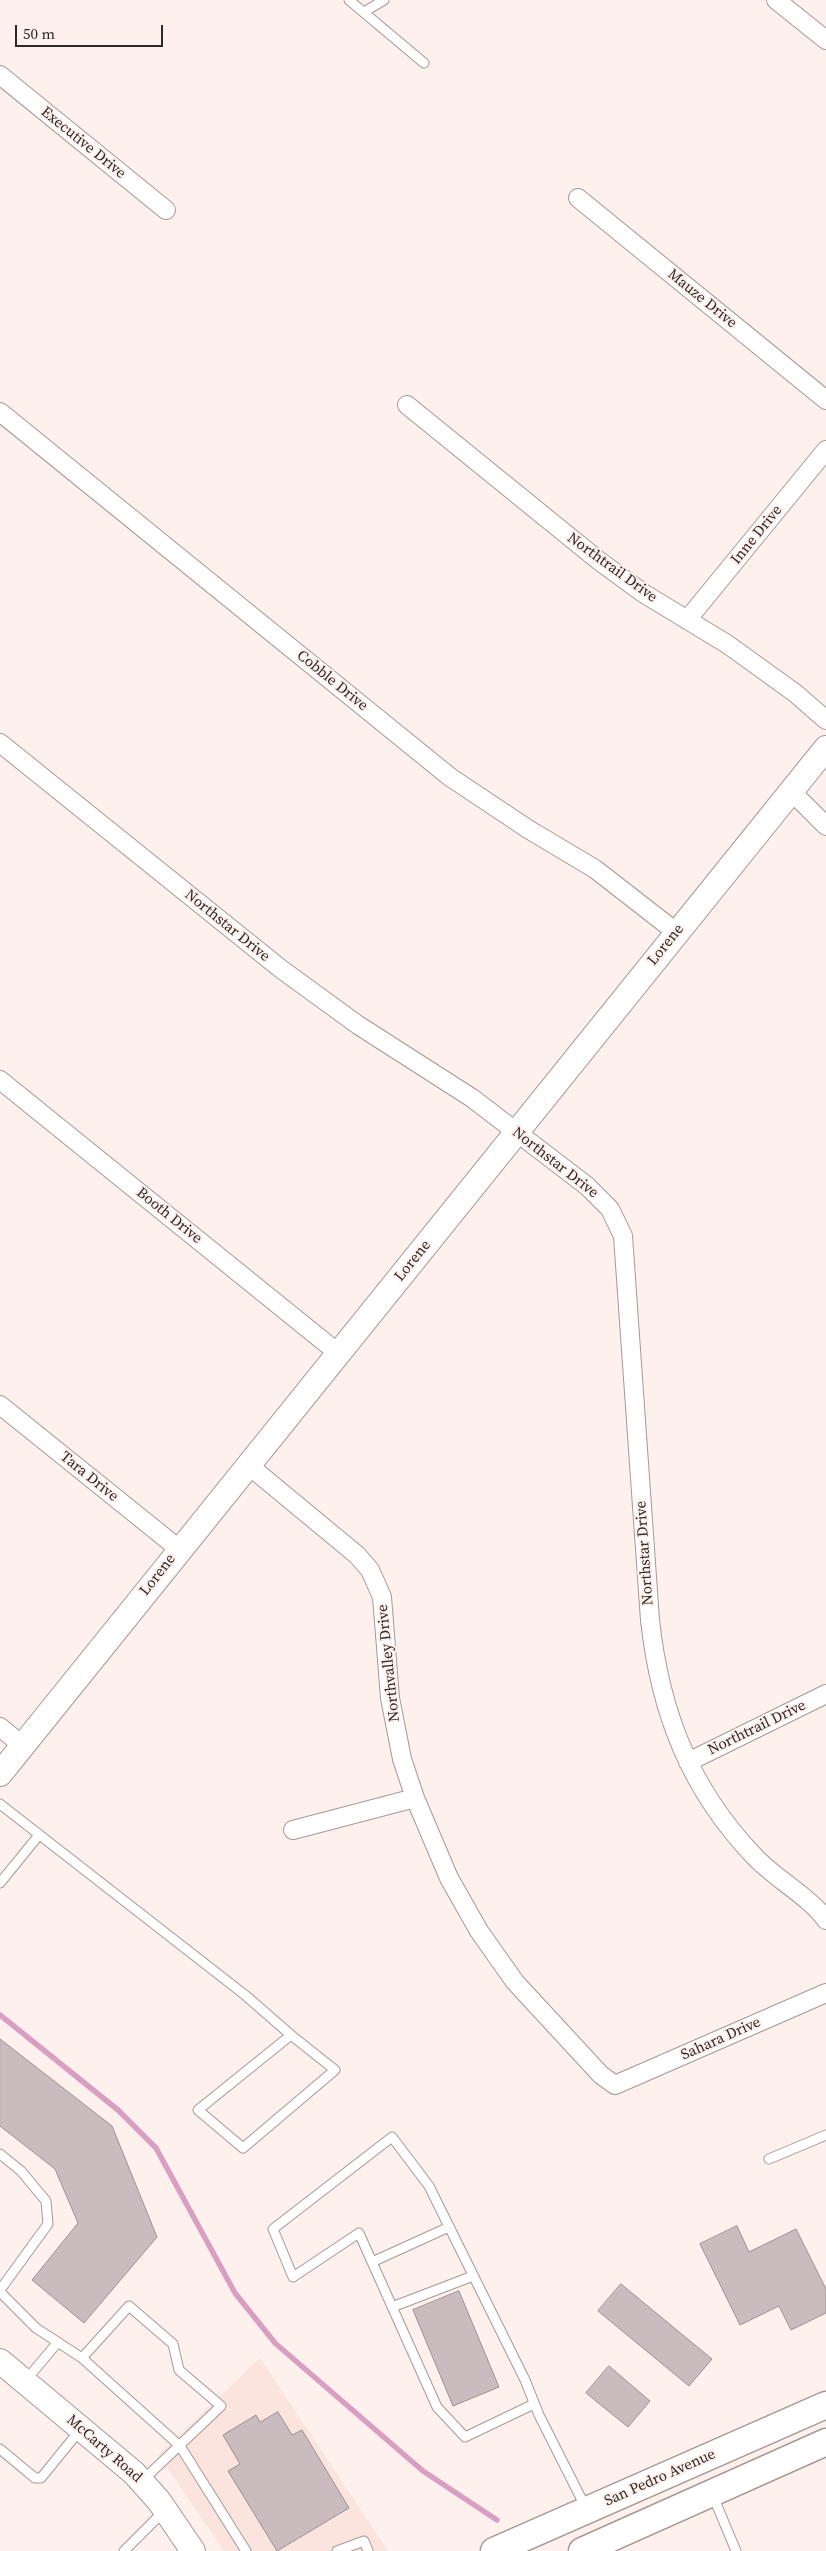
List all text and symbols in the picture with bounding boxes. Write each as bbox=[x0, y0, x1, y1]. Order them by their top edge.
scale bar bbox=[18, 15, 165, 47]
text: 50 m bbox=[23, 23, 55, 44]
street label: Executive Drive bbox=[37, 103, 129, 183]
street label: Mauze Drive bbox=[664, 266, 740, 332]
street label: Inne Drive bbox=[728, 502, 786, 568]
street label: Northtrail Drive bbox=[564, 529, 660, 607]
street label: Cobble Drive bbox=[293, 647, 371, 715]
street label: Northstar Drive bbox=[181, 886, 273, 966]
street label: Lorene bbox=[644, 921, 688, 969]
street label: Northstar Drive bbox=[508, 1124, 602, 1202]
street label: Booth Drive bbox=[133, 1184, 205, 1248]
street label: Lorene bbox=[391, 1237, 435, 1285]
street label: Tara Drive bbox=[56, 1448, 122, 1506]
street label: Northstar Drive bbox=[632, 1500, 658, 1606]
street label: Lorene bbox=[136, 1551, 180, 1599]
street label: Northvalley Drive bbox=[374, 1603, 404, 1723]
street label: Northtrail Drive bbox=[705, 1696, 809, 1760]
street label: Sahara Drive bbox=[678, 2013, 764, 2065]
street label: McCarty Road bbox=[63, 2411, 145, 2487]
street label: San Pedro Avenue bbox=[602, 2445, 718, 2511]

